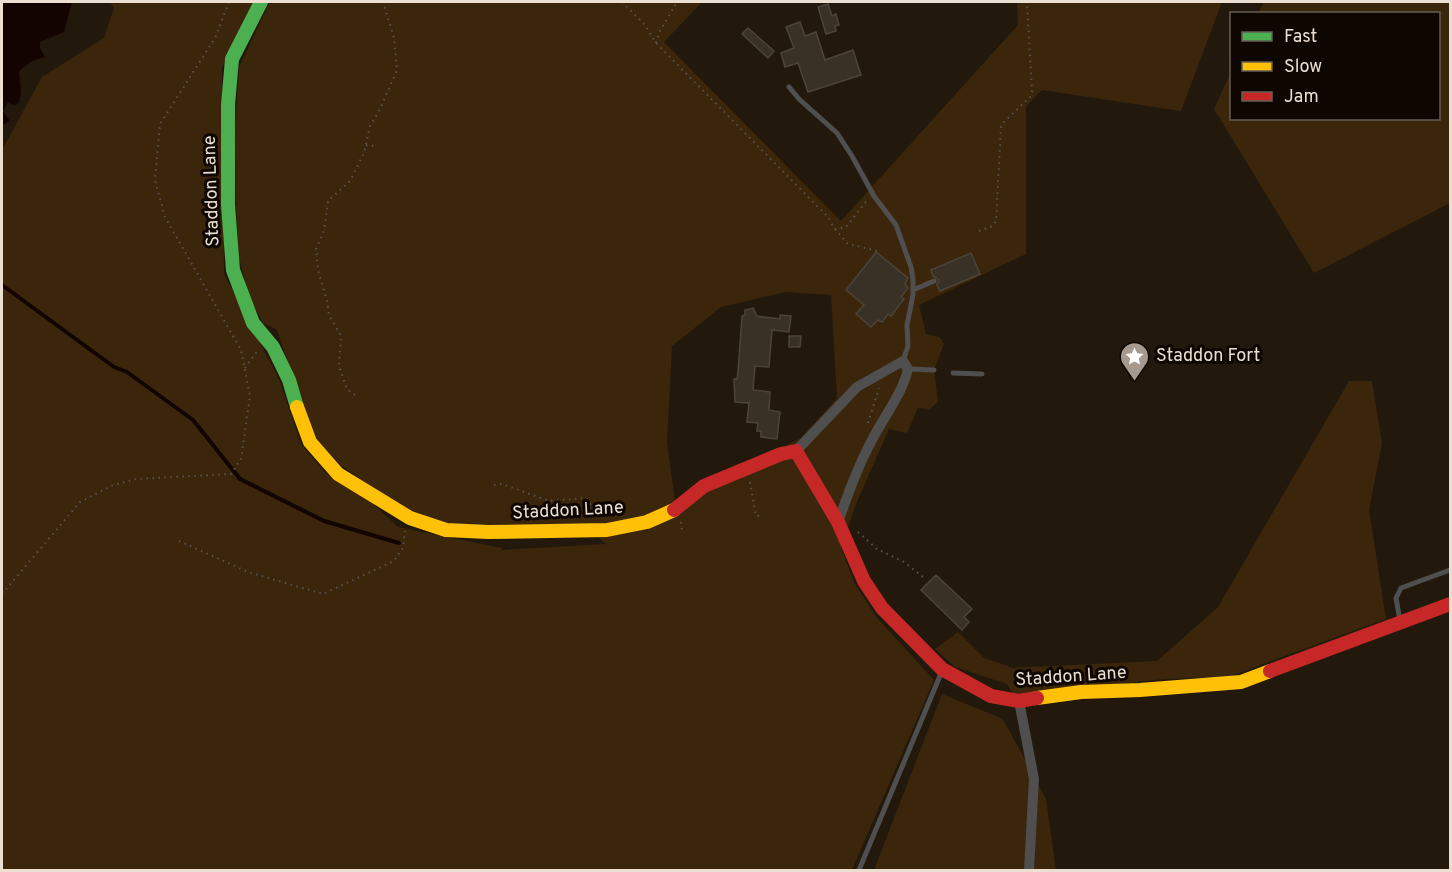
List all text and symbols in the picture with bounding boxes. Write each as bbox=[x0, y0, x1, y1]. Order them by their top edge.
legend bbox=[1230, 12, 1440, 120]
text: Fast bbox=[1284, 26, 1317, 49]
text: Slow bbox=[1284, 56, 1322, 79]
text: Jam bbox=[1284, 86, 1319, 109]
street label: Staddon Lane bbox=[199, 135, 225, 247]
place icon: Staddon Fort bbox=[1119, 340, 1151, 382]
place label: Staddon Fort bbox=[1156, 345, 1260, 368]
street label: Staddon Lane bbox=[512, 497, 624, 525]
street label: Staddon Lane bbox=[1015, 662, 1127, 692]

